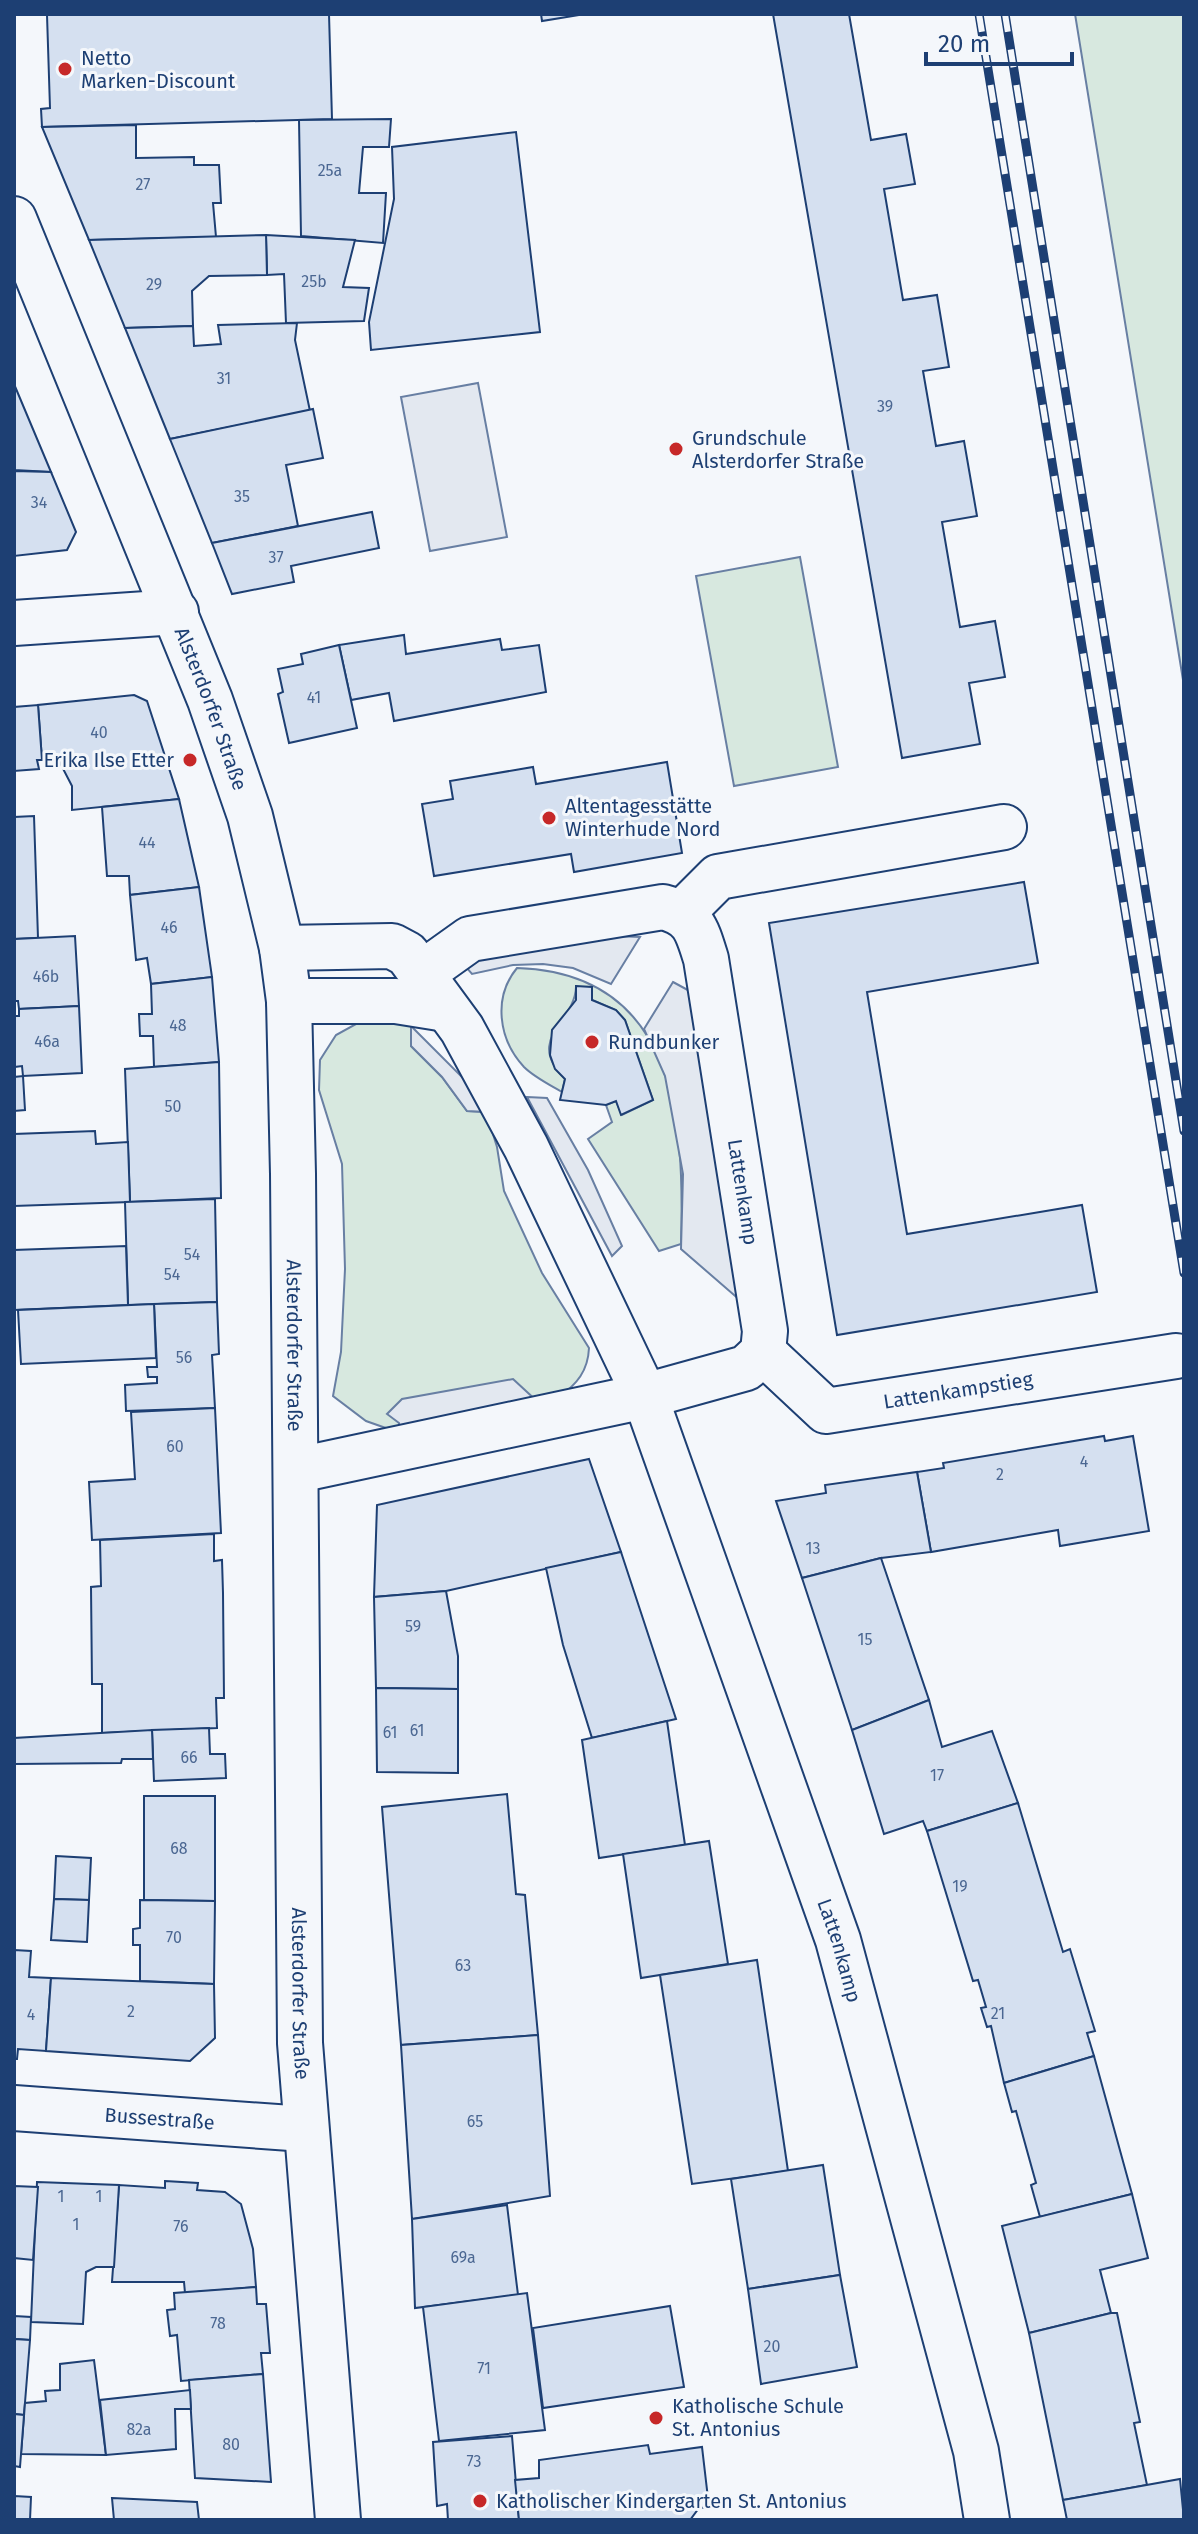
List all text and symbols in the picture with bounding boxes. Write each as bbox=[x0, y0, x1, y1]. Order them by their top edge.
scale bar bbox=[926, 16, 1072, 66]
text: 20 m bbox=[938, 30, 990, 58]
place label: Netto Marken-Discount bbox=[81, 46, 236, 93]
marker: Netto Marken-Discount bbox=[56, 60, 74, 78]
house number: 25a bbox=[318, 161, 342, 180]
house number: 27 bbox=[136, 175, 150, 194]
house number: 25b bbox=[301, 272, 327, 291]
house number: 29 bbox=[146, 275, 162, 294]
house number: 31 bbox=[217, 369, 231, 388]
house number: 39 bbox=[877, 397, 893, 416]
place label: Grundschule Alsterdorfer Straße bbox=[692, 426, 864, 473]
marker: Grundschule Alsterdorfer Straße bbox=[667, 440, 685, 458]
house number: 35 bbox=[234, 487, 250, 506]
house number: 34 bbox=[31, 493, 48, 512]
house number: 37 bbox=[268, 548, 284, 567]
street label: Alsterdorfer Straße bbox=[170, 624, 252, 793]
house number: 41 bbox=[307, 688, 321, 707]
house number: 40 bbox=[90, 723, 108, 742]
place label: Erika Ilse Etter bbox=[44, 748, 174, 772]
marker: Erika Ilse Etter bbox=[181, 751, 199, 769]
place label: Altentagesstätte Winterhude Nord bbox=[565, 794, 720, 841]
marker: Altentagesstätte Winterhude Nord bbox=[540, 809, 558, 827]
house number: 44 bbox=[138, 833, 156, 852]
house number: 46 bbox=[160, 918, 178, 937]
house number: 46b bbox=[33, 967, 59, 986]
house number: 48 bbox=[169, 1016, 187, 1035]
place label: Rundbunker bbox=[608, 1030, 720, 1054]
house number: 46a bbox=[34, 1032, 60, 1051]
marker: Rundbunker bbox=[583, 1033, 601, 1051]
house number: 50 bbox=[165, 1097, 182, 1116]
street label: Lattenkamp bbox=[723, 1137, 763, 1247]
house number: 54 bbox=[184, 1245, 201, 1264]
street label: Alsterdorfer Straße bbox=[282, 1259, 307, 1432]
house number: 54 bbox=[164, 1265, 181, 1284]
house number: 56 bbox=[176, 1348, 192, 1367]
street label: Lattenkampstieg bbox=[882, 1367, 1035, 1414]
house number: 60 bbox=[166, 1437, 184, 1456]
house number: 4 bbox=[1080, 1452, 1089, 1471]
house number: 2 bbox=[996, 1465, 1004, 1484]
house number: 13 bbox=[806, 1539, 820, 1558]
house number: 59 bbox=[405, 1617, 421, 1636]
house number: 15 bbox=[858, 1630, 872, 1649]
house number: 61 bbox=[410, 1721, 424, 1740]
house number: 61 bbox=[383, 1723, 397, 1742]
house number: 66 bbox=[180, 1748, 198, 1767]
house number: 17 bbox=[930, 1766, 944, 1785]
house number: 68 bbox=[170, 1839, 188, 1858]
house number: 19 bbox=[952, 1877, 968, 1896]
street label: Lattenkamp bbox=[812, 1895, 866, 2005]
street label: Alsterdorfer Straße bbox=[287, 1907, 315, 2081]
house number: 70 bbox=[166, 1928, 182, 1947]
house number: 63 bbox=[455, 1956, 471, 1975]
house number: 2 bbox=[127, 2002, 135, 2021]
house number: 21 bbox=[991, 2004, 1005, 2023]
house number: 4 bbox=[27, 2005, 36, 2024]
street label: Bussestraße bbox=[104, 2103, 216, 2134]
house number: 65 bbox=[467, 2112, 483, 2131]
house number: 1 bbox=[58, 2187, 64, 2206]
house number: 1 bbox=[96, 2187, 102, 2206]
house number: 1 bbox=[73, 2215, 79, 2234]
house number: 76 bbox=[173, 2217, 189, 2236]
house number: 69a bbox=[450, 2248, 476, 2267]
house number: 78 bbox=[210, 2314, 226, 2333]
house number: 20 bbox=[764, 2337, 780, 2356]
house number: 71 bbox=[477, 2359, 491, 2378]
place label: Katholische Schule St. Antonius bbox=[672, 2394, 844, 2441]
marker: Katholische Schule St. Antonius bbox=[647, 2409, 665, 2427]
house number: 82a bbox=[126, 2420, 152, 2439]
house number: 80 bbox=[222, 2435, 240, 2454]
house number: 73 bbox=[467, 2452, 481, 2471]
place label: Katholischer Kindergarten St. Antonius bbox=[496, 2489, 846, 2513]
marker: Katholischer Kindergarten St. Antonius bbox=[471, 2492, 489, 2510]

